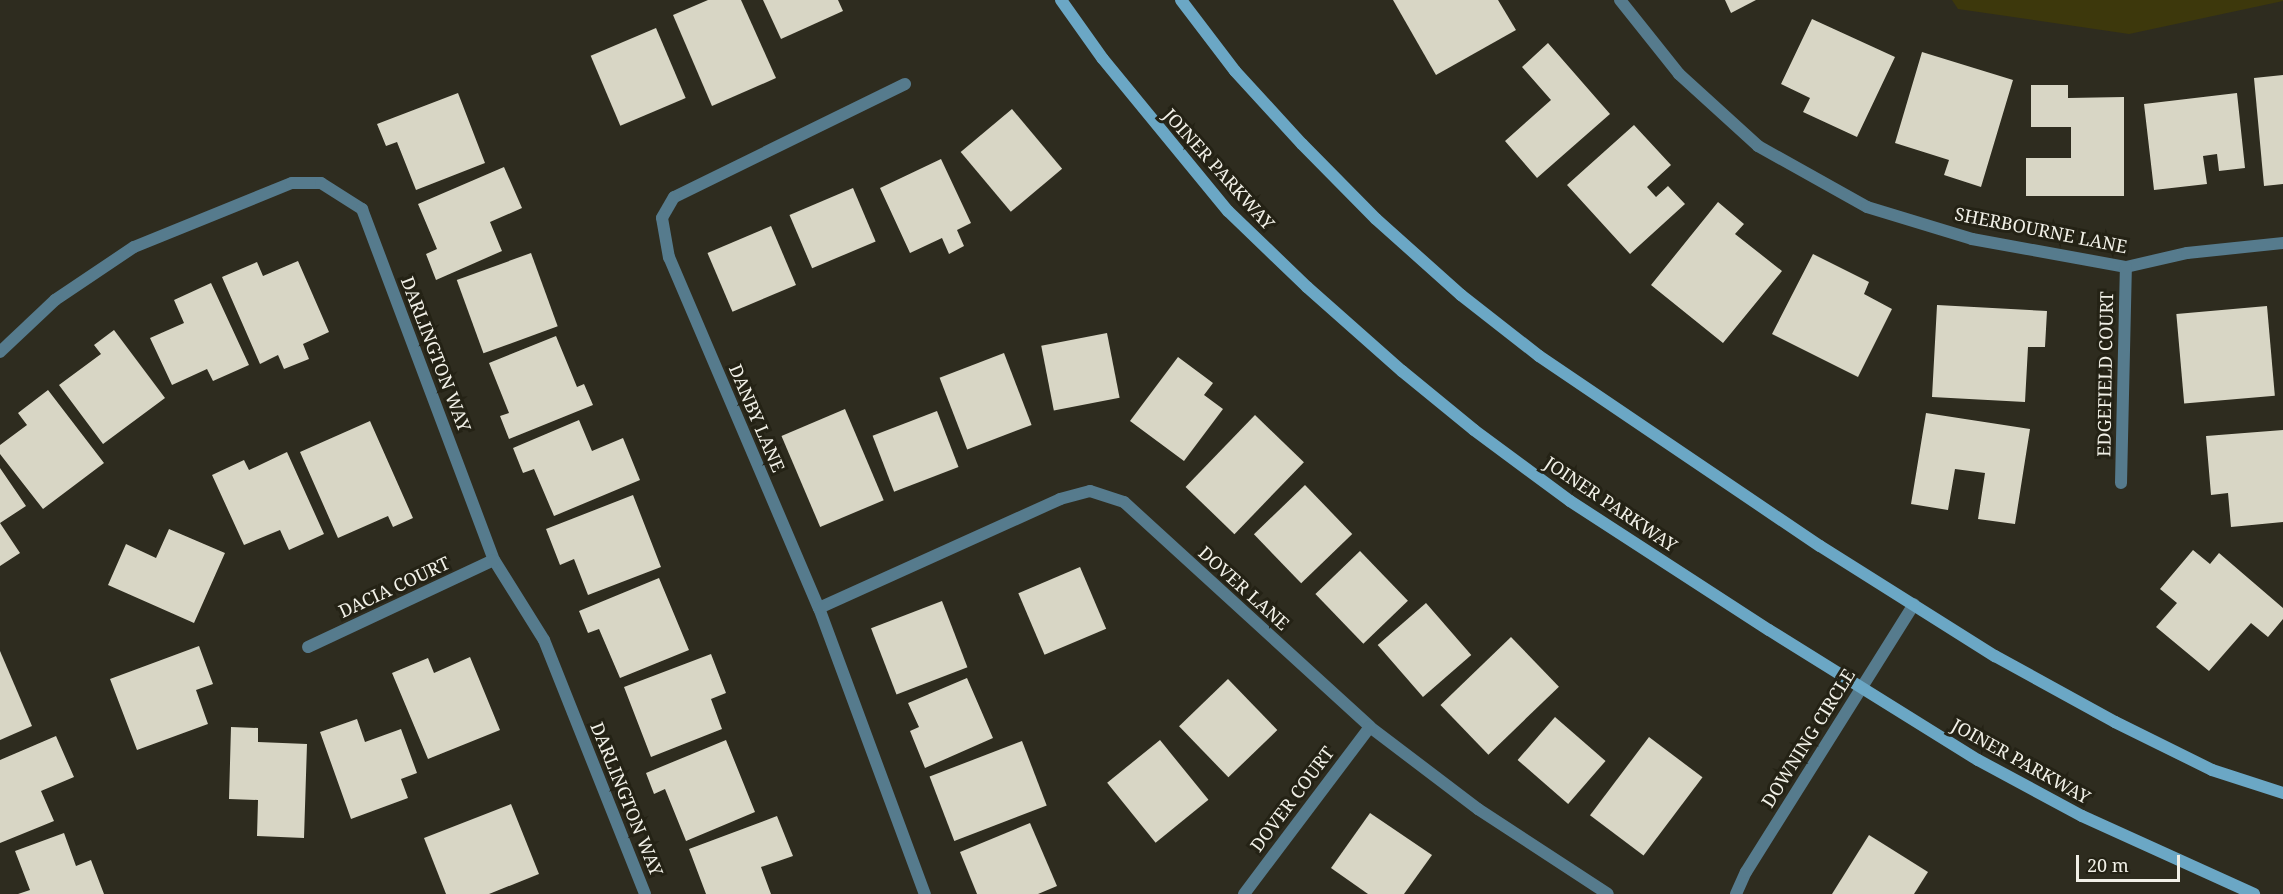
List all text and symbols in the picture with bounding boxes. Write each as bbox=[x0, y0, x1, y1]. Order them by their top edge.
street label: JOINER PARKWAY bbox=[1159, 104, 1279, 234]
street label: SHERBOURNE LANE bbox=[1953, 203, 2129, 257]
street label: DARLINGTON WAY bbox=[397, 274, 475, 434]
street label: EDGEFIELD COURT bbox=[2093, 291, 2117, 457]
street label: DANBY LANE bbox=[725, 361, 789, 475]
street label: JOINER PARKWAY bbox=[1541, 452, 1681, 556]
street label: DOVER LANE bbox=[1194, 542, 1294, 634]
street label: DACIA COURT bbox=[335, 552, 453, 622]
street label: DOWNING CIRCLE bbox=[1757, 665, 1859, 811]
street label: JOINER PARKWAY bbox=[1948, 714, 2094, 808]
street label: DARLINGTON WAY bbox=[586, 719, 668, 879]
street label: DOVER COURT bbox=[1246, 742, 1338, 856]
scale bar bbox=[2079, 843, 2182, 881]
text: 20 m bbox=[2087, 853, 2129, 877]

